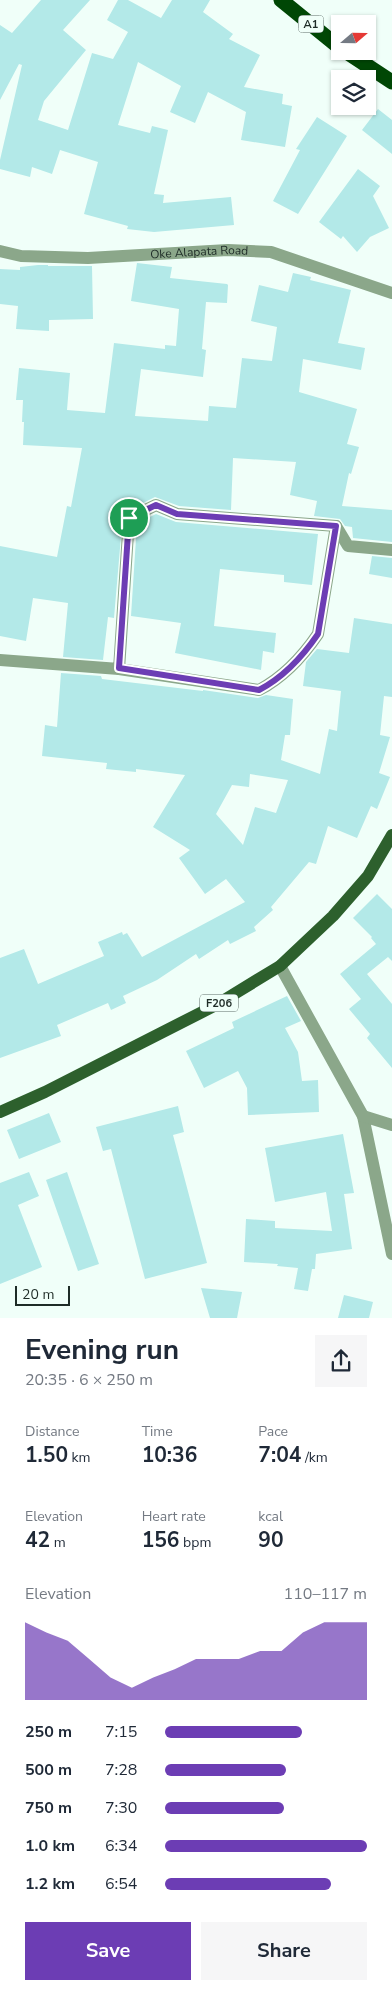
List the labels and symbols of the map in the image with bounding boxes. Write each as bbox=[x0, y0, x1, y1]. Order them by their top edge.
road number: A1 bbox=[298, 15, 324, 32]
north arrow bbox=[331, 15, 376, 60]
street label: Oke Alapata Road bbox=[150, 242, 249, 262]
pin bbox=[108, 497, 150, 539]
road number: F206 bbox=[200, 994, 238, 1011]
scale bar bbox=[15, 1282, 70, 1306]

